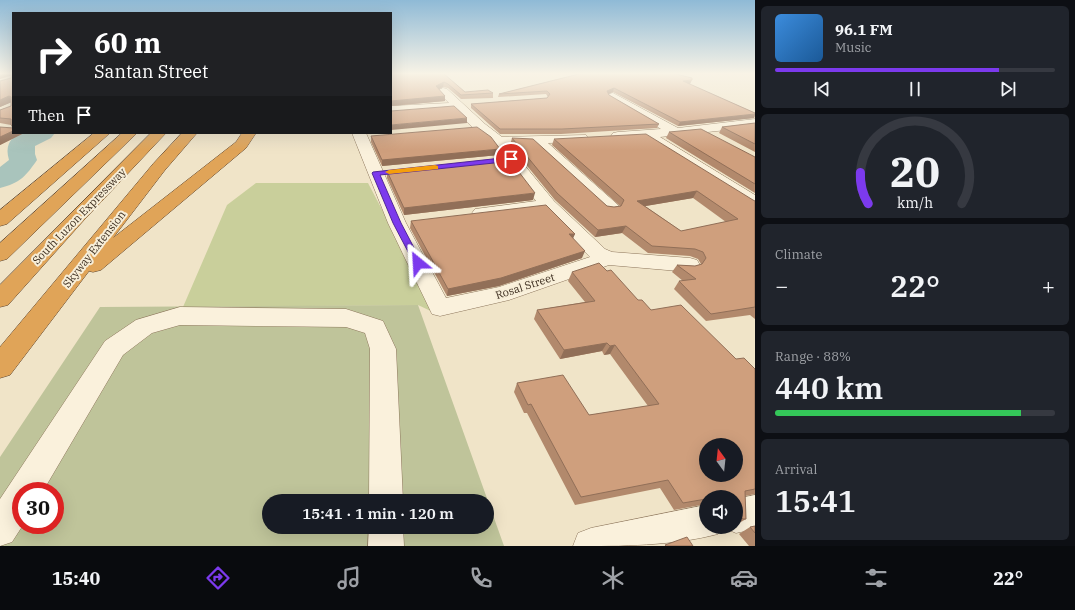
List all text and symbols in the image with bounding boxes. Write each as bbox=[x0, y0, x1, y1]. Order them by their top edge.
text: 96.1 FM bbox=[835, 20, 893, 39]
text: 60 m bbox=[94, 24, 161, 61]
icon: right bbox=[28, 28, 80, 80]
text: Music bbox=[835, 39, 872, 56]
text: Santan Street bbox=[94, 60, 208, 83]
icon: previous bbox=[811, 78, 833, 100]
icon: pause bbox=[904, 78, 926, 100]
icon: next bbox=[997, 78, 1019, 100]
icon: arrive bbox=[73, 104, 95, 126]
text: Then bbox=[28, 106, 65, 125]
pin bbox=[494, 142, 528, 176]
text: 20 bbox=[890, 143, 940, 197]
icon: arrive bbox=[500, 148, 522, 170]
street label: South Luzon Expressway bbox=[29, 165, 129, 267]
text: km/h bbox=[897, 192, 933, 211]
street label: Skyway Extension bbox=[60, 208, 128, 290]
position arrow bbox=[397, 242, 439, 284]
text: Climate bbox=[775, 246, 822, 263]
text: 22° bbox=[890, 266, 940, 305]
street label: Rosal Street bbox=[494, 270, 557, 302]
text: − bbox=[775, 271, 788, 300]
text: + bbox=[1042, 271, 1055, 300]
text: Range · 88% bbox=[775, 348, 851, 365]
text: 440 km bbox=[775, 368, 883, 407]
north arrow bbox=[699, 438, 743, 482]
map controls bbox=[699, 438, 743, 534]
text: Arrival bbox=[775, 461, 817, 478]
text: 15:41 bbox=[775, 481, 856, 520]
speed limit sign: 30 bbox=[12, 482, 64, 534]
button: sound bbox=[699, 490, 743, 534]
text: 15:41 · 1 min · 120 m bbox=[302, 504, 454, 523]
icon: directions bbox=[204, 564, 232, 592]
icon: music bbox=[335, 564, 363, 592]
icon: phone bbox=[467, 564, 495, 592]
icon: climate bbox=[599, 564, 627, 592]
icon: car bbox=[730, 564, 758, 592]
icon: filters bbox=[862, 564, 890, 592]
text: 15:40 bbox=[52, 567, 100, 590]
text: 22° bbox=[993, 567, 1023, 590]

